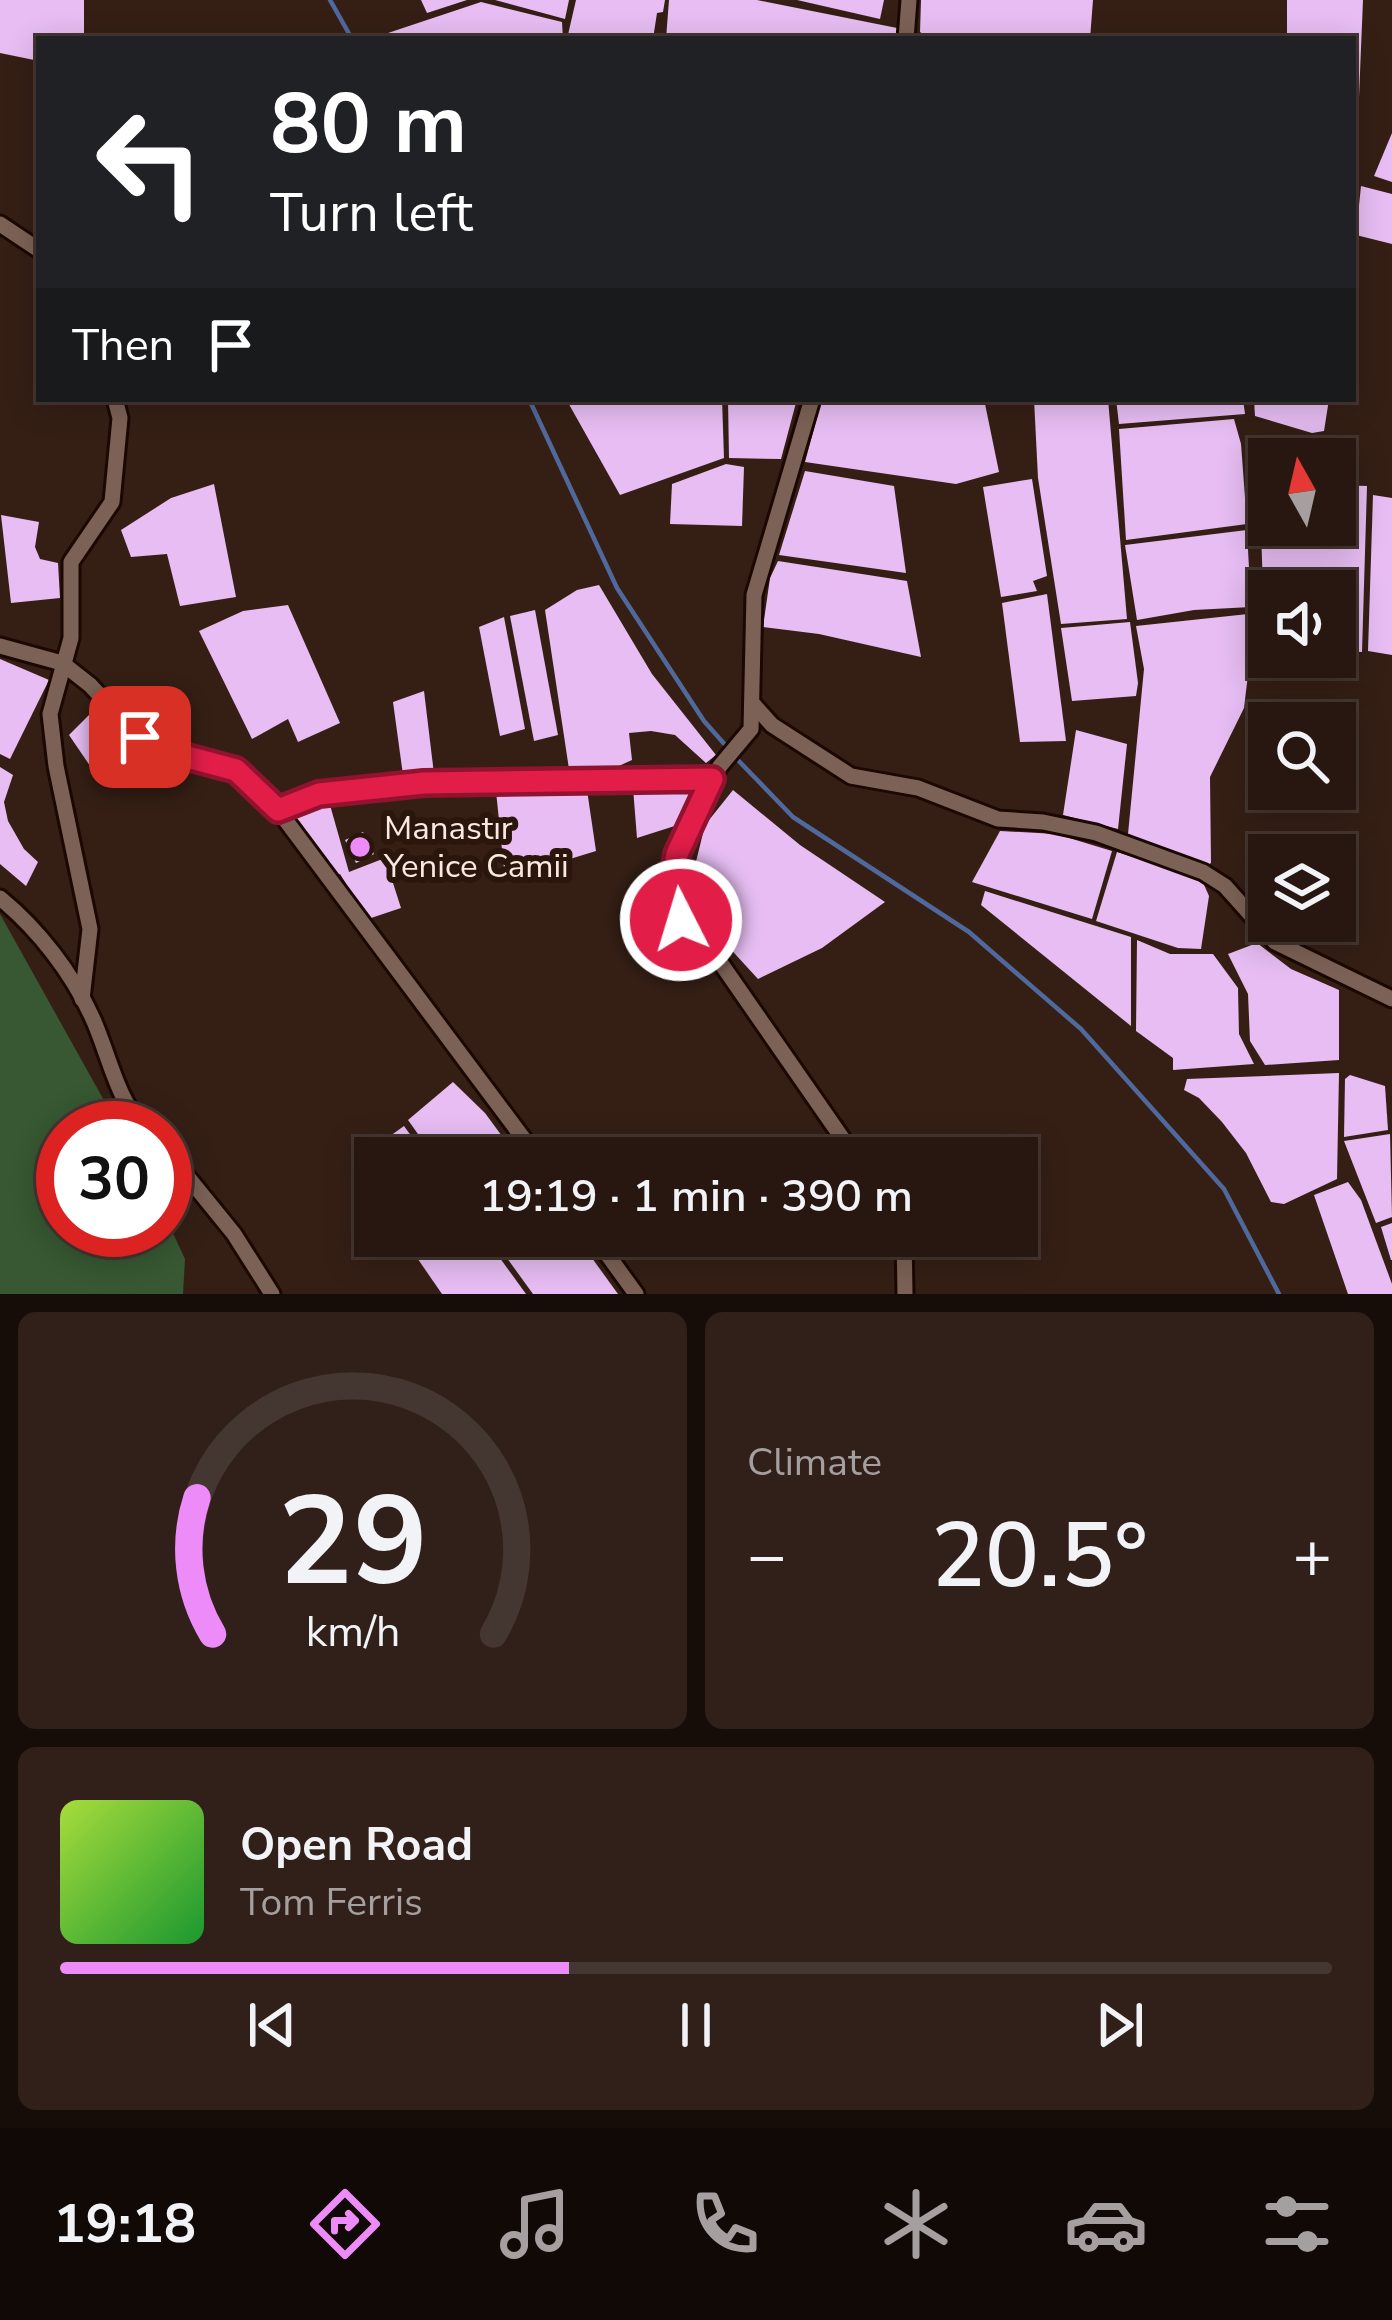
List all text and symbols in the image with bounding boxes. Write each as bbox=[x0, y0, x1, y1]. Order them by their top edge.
text: 80 m bbox=[270, 67, 467, 182]
icon: left bbox=[72, 84, 228, 240]
text: Turn left bbox=[270, 176, 473, 250]
icon: arrive bbox=[198, 312, 264, 378]
text: Then bbox=[72, 315, 174, 376]
north arrow bbox=[1248, 438, 1356, 546]
map controls bbox=[1248, 438, 1356, 942]
button: sound bbox=[1248, 570, 1356, 678]
pin bbox=[89, 686, 191, 788]
button: search bbox=[1248, 702, 1356, 810]
icon: arrive bbox=[107, 704, 173, 770]
place label: Manastır Yenice Camii bbox=[383, 806, 569, 889]
marker: Manastır Yenice Camii bbox=[347, 834, 373, 860]
button: layers bbox=[1248, 834, 1356, 942]
position arrow bbox=[618, 857, 744, 983]
speed limit sign: 30 bbox=[36, 1101, 192, 1257]
text: 19:19 · 1 min · 390 m bbox=[479, 1166, 913, 1227]
text: Climate bbox=[747, 1436, 882, 1489]
text: 29 bbox=[278, 1457, 427, 1627]
text: 20.5° bbox=[931, 1495, 1148, 1618]
text: − bbox=[747, 1511, 787, 1601]
text: + bbox=[1292, 1511, 1332, 1601]
text: km/h bbox=[305, 1602, 400, 1660]
text: Open Road bbox=[240, 1815, 473, 1876]
text: Tom Ferris bbox=[240, 1876, 423, 1929]
icon: previous bbox=[239, 1992, 305, 2058]
icon: pause bbox=[663, 1992, 729, 2058]
icon: next bbox=[1087, 1992, 1153, 2058]
icon: directions bbox=[303, 2182, 387, 2266]
icon: music bbox=[493, 2182, 577, 2266]
icon: phone bbox=[683, 2182, 767, 2266]
icon: climate bbox=[874, 2182, 958, 2266]
icon: car bbox=[1064, 2182, 1148, 2266]
icon: filters bbox=[1255, 2182, 1339, 2266]
text: 19:18 bbox=[53, 2187, 196, 2261]

